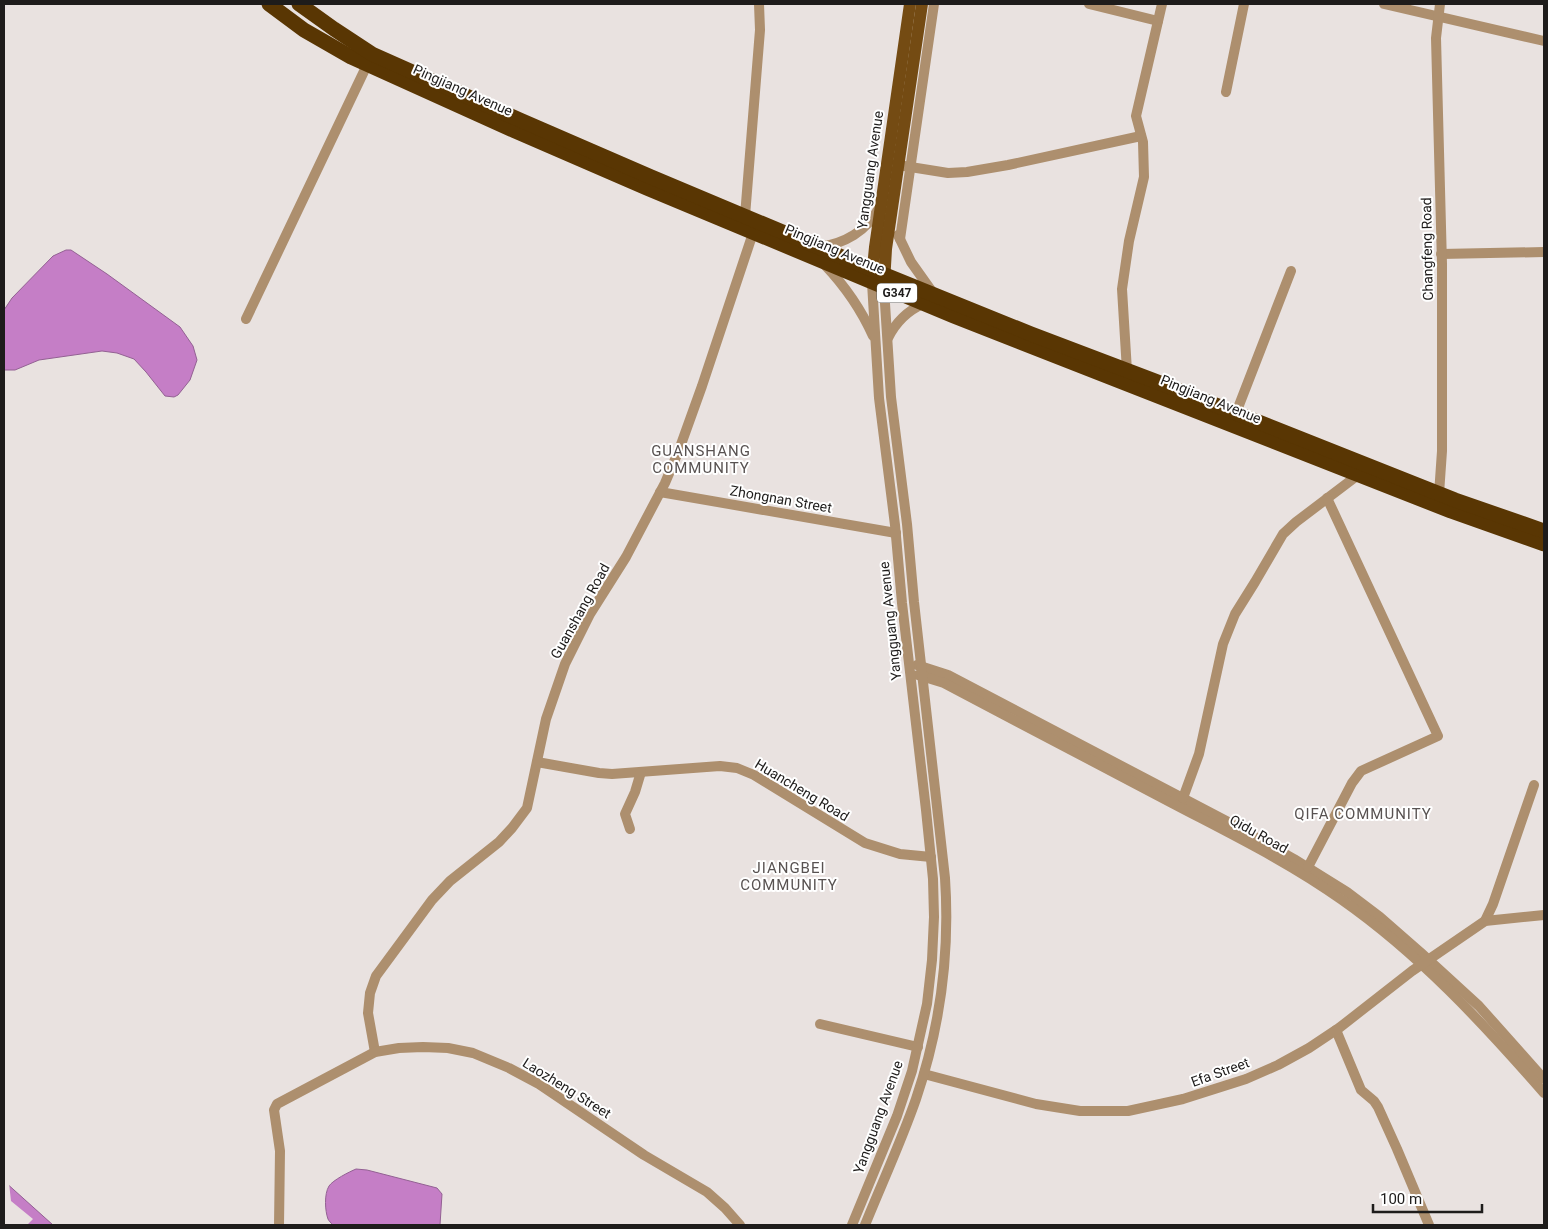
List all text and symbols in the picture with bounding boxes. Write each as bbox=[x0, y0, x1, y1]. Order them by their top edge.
street label: Pingjiang Avenue bbox=[411, 61, 515, 119]
street label: Yangguang Avenue bbox=[854, 110, 886, 230]
street label: Changfeng Road bbox=[1418, 197, 1436, 301]
street label: Pingjiang Avenue bbox=[783, 221, 887, 277]
road number: G347 bbox=[877, 284, 917, 302]
street label: Pingjiang Avenue bbox=[1158, 372, 1264, 426]
district label: GUANSHANG COMMUNITY bbox=[651, 442, 751, 477]
street label: Zhongnan Street bbox=[729, 482, 834, 516]
street label: Guanshang Road bbox=[547, 561, 613, 661]
street label: Yangguang Avenue bbox=[876, 561, 904, 681]
street label: Huancheng Road bbox=[752, 756, 852, 824]
district label: QIFA COMMUNITY bbox=[1294, 805, 1432, 823]
street label: Qidu Road bbox=[1227, 811, 1291, 857]
district label: JIANGBEI COMMUNITY bbox=[740, 859, 838, 894]
street label: Laozheng Street bbox=[520, 1054, 614, 1122]
street label: Efa Street bbox=[1189, 1054, 1252, 1090]
street label: Yangguang Avenue bbox=[850, 1058, 906, 1176]
scale bar bbox=[1373, 1182, 1482, 1214]
text: 100 m bbox=[1380, 1190, 1422, 1208]

